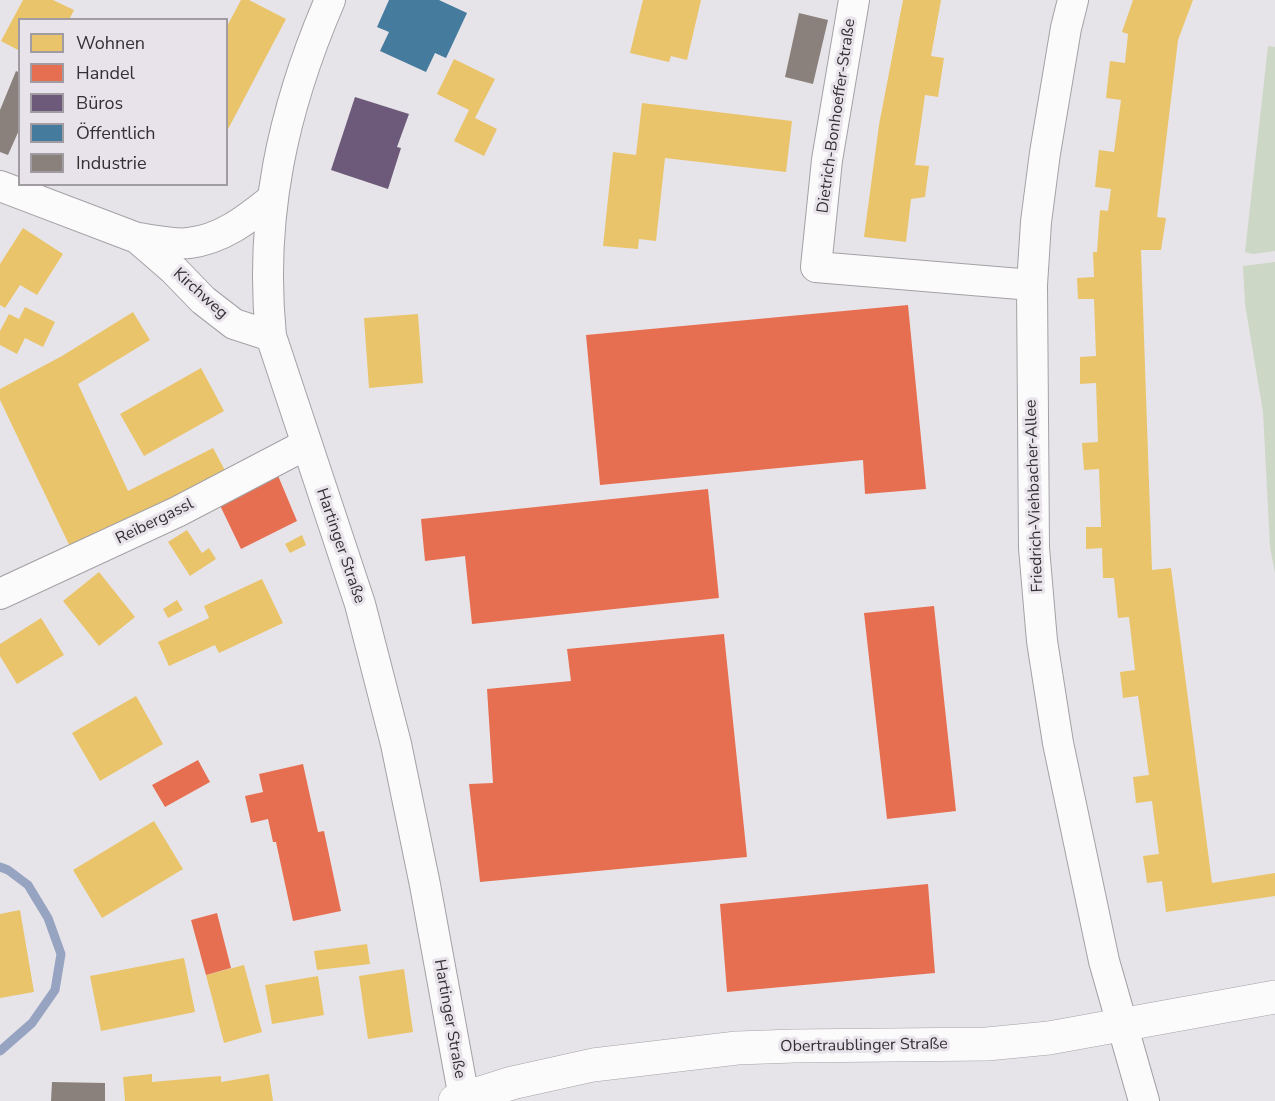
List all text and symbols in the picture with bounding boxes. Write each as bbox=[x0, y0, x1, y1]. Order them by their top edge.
legend bbox=[18, 18, 228, 186]
street label: Dietrich-Bonhoeffer-Straße bbox=[814, 18, 860, 214]
text: Wohnen bbox=[76, 31, 145, 55]
text: Handel bbox=[76, 61, 135, 85]
text: Büros bbox=[76, 91, 123, 115]
text: Öffentlich bbox=[76, 121, 155, 145]
text: Industrie bbox=[76, 151, 147, 175]
street label: Kirchweg bbox=[169, 264, 231, 324]
street label: Friedrich-Viehbacher-Allee bbox=[1022, 399, 1048, 593]
street label: Hartinger Straße bbox=[311, 486, 369, 606]
street label: Reibergassl bbox=[113, 495, 197, 549]
street label: Hartinger Straße bbox=[429, 958, 469, 1080]
street label: Obertraublinger Straße bbox=[780, 1035, 948, 1057]

